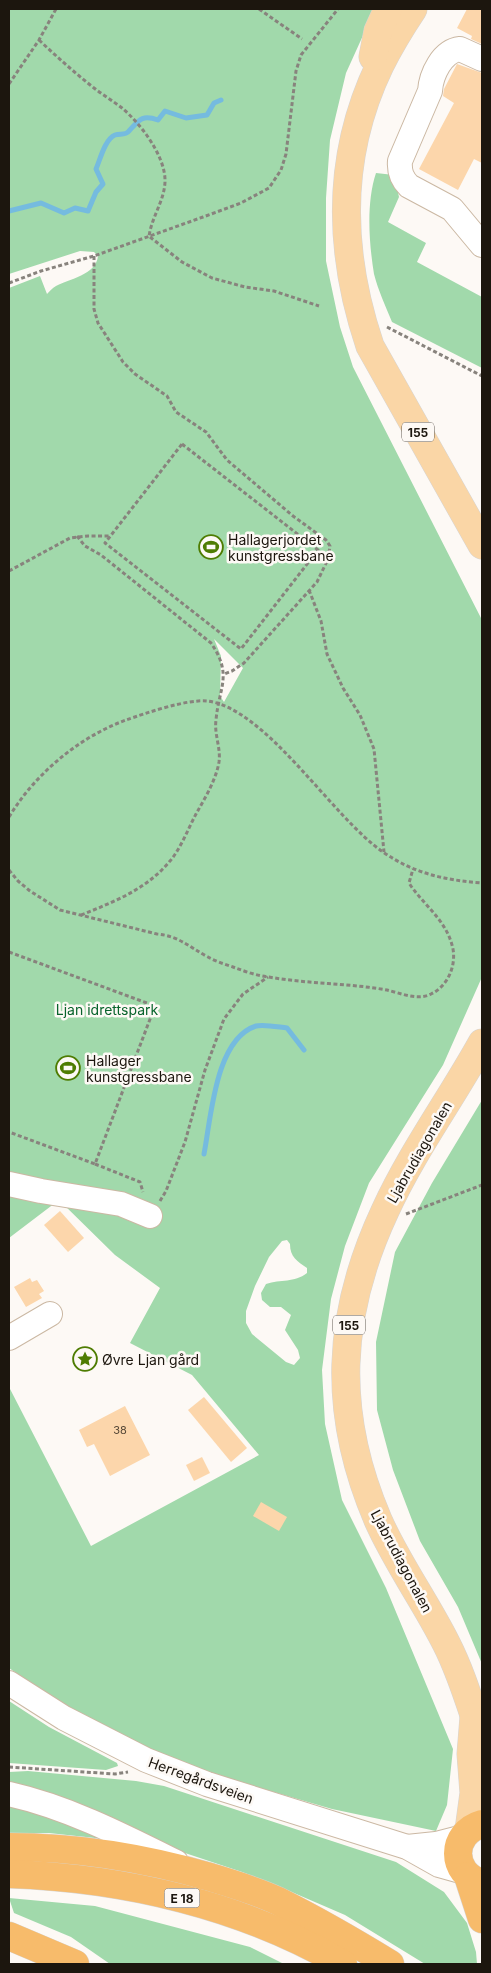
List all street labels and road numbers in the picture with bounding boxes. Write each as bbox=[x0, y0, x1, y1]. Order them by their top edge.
road number: 155 bbox=[402, 422, 434, 442]
street label: Ljabrudiagonalen bbox=[383, 1098, 455, 1206]
road number: 155 bbox=[333, 1316, 365, 1334]
street label: Ljabrudiagonalen bbox=[368, 1507, 436, 1615]
street label: Herregårdsveien bbox=[146, 1753, 256, 1807]
road number: E 18 bbox=[164, 1889, 200, 1908]

